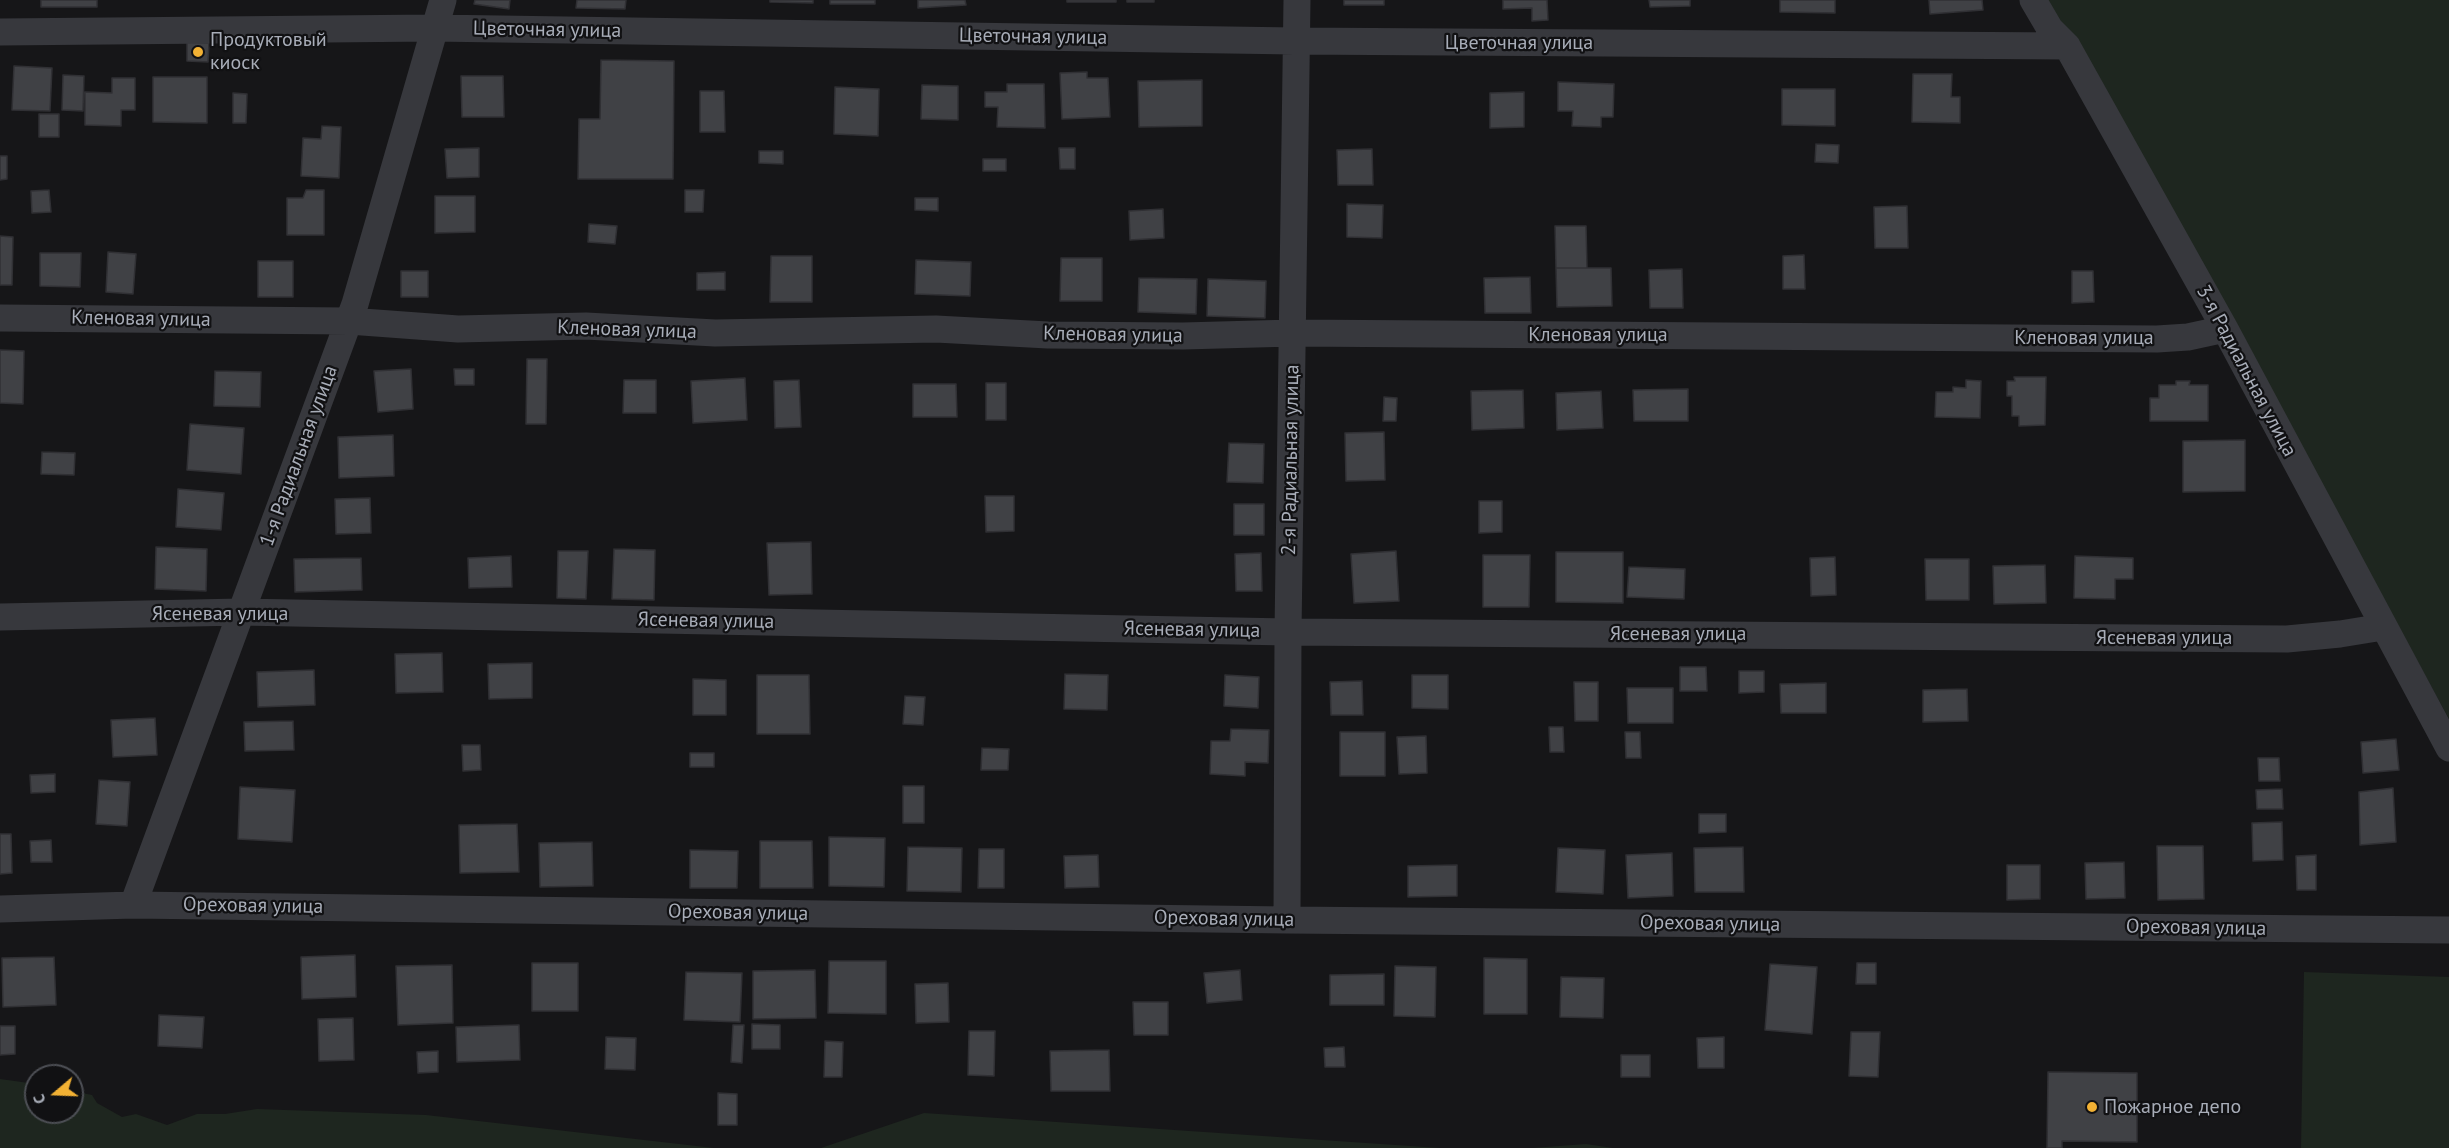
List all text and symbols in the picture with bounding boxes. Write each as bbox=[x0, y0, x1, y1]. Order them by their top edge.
street label: Цветочная улица bbox=[473, 17, 621, 43]
street label: Цветочная улица bbox=[959, 24, 1107, 50]
place label: Продуктовый киоск bbox=[210, 28, 327, 75]
street label: Цветочная улица bbox=[1445, 31, 1593, 55]
marker: Продуктовый киоск bbox=[191, 45, 205, 59]
street label: 3-я Радиальная улица bbox=[2191, 281, 2301, 461]
street label: Кленовая улица bbox=[71, 306, 211, 332]
street label: Кленовая улица bbox=[557, 316, 697, 344]
street label: Кленовая улица bbox=[1043, 322, 1183, 348]
street label: Кленовая улица bbox=[1528, 323, 1668, 347]
street label: Кленовая улица bbox=[2014, 326, 2154, 350]
street label: 1-я Радиальная улица bbox=[255, 362, 343, 550]
street label: 2-я Радиальная улица bbox=[1277, 364, 1305, 556]
street label: Ясеневая улица bbox=[152, 602, 288, 626]
street label: Ясеневая улица bbox=[637, 608, 775, 634]
street label: Ясеневая улица bbox=[1123, 617, 1261, 643]
street label: Ясеневая улица bbox=[1610, 622, 1746, 646]
street label: Ясеневая улица bbox=[2096, 626, 2232, 650]
street label: Ореховая улица bbox=[183, 893, 323, 919]
street label: Ореховая улица bbox=[668, 900, 808, 926]
street label: Ореховая улица bbox=[1154, 906, 1294, 932]
street label: Ореховая улица bbox=[1640, 911, 1780, 937]
street label: Ореховая улица bbox=[2126, 915, 2266, 941]
north arrow bbox=[24, 1064, 84, 1124]
text: С bbox=[28, 1092, 50, 1107]
place label: Пожарное депо bbox=[2104, 1095, 2241, 1119]
marker: Пожарное депо bbox=[2085, 1100, 2099, 1114]

